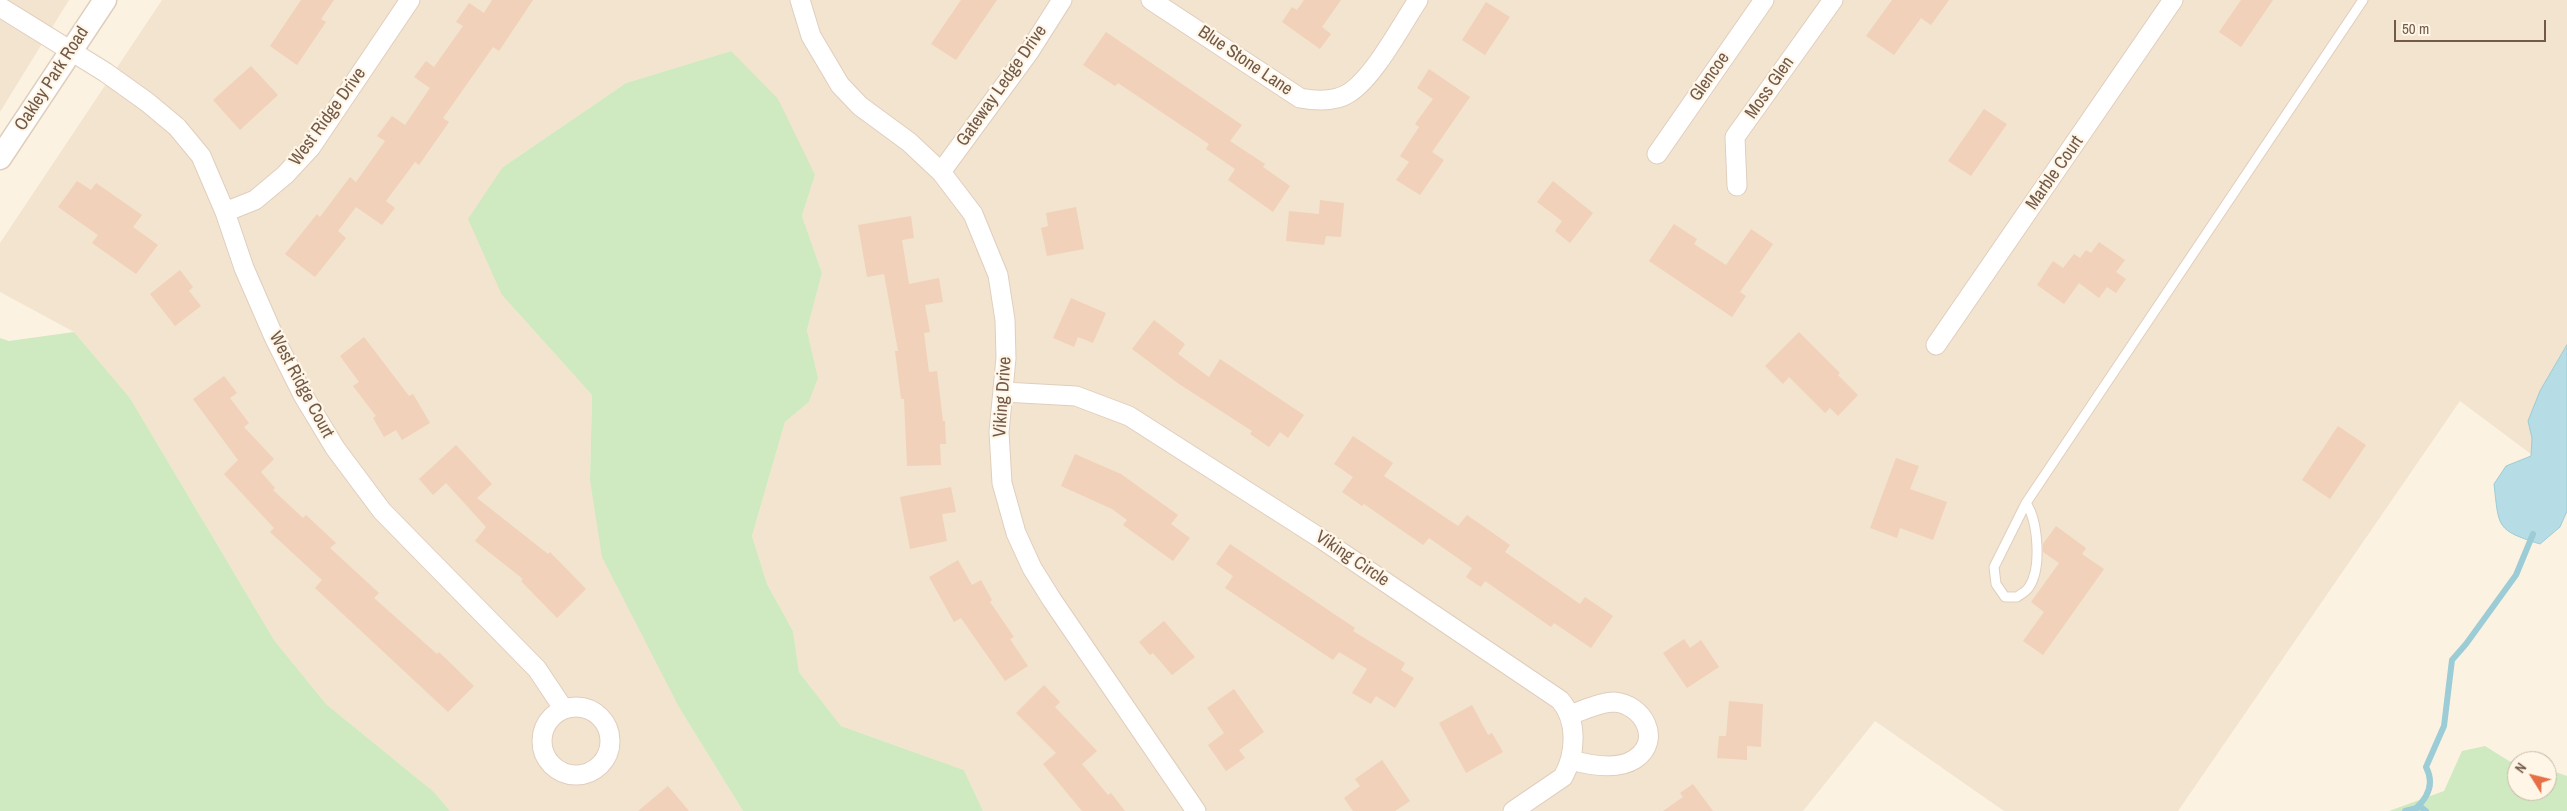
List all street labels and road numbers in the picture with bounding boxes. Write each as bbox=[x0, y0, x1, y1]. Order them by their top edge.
street label: Gateway Ledge Drive bbox=[952, 21, 1052, 151]
street label: Blue Stone Lane bbox=[1194, 22, 1296, 100]
street label: Oakley Park Road bbox=[10, 23, 94, 135]
street label: Glencoe bbox=[1685, 48, 1735, 106]
street label: Moss Glen bbox=[1741, 53, 1799, 123]
street label: West Ridge Drive bbox=[285, 64, 371, 170]
street label: Marble Court bbox=[2022, 132, 2088, 214]
street label: West Ridge Court bbox=[264, 328, 338, 442]
street label: Viking Drive bbox=[989, 356, 1017, 438]
street label: Viking Circle bbox=[1311, 526, 1393, 592]

